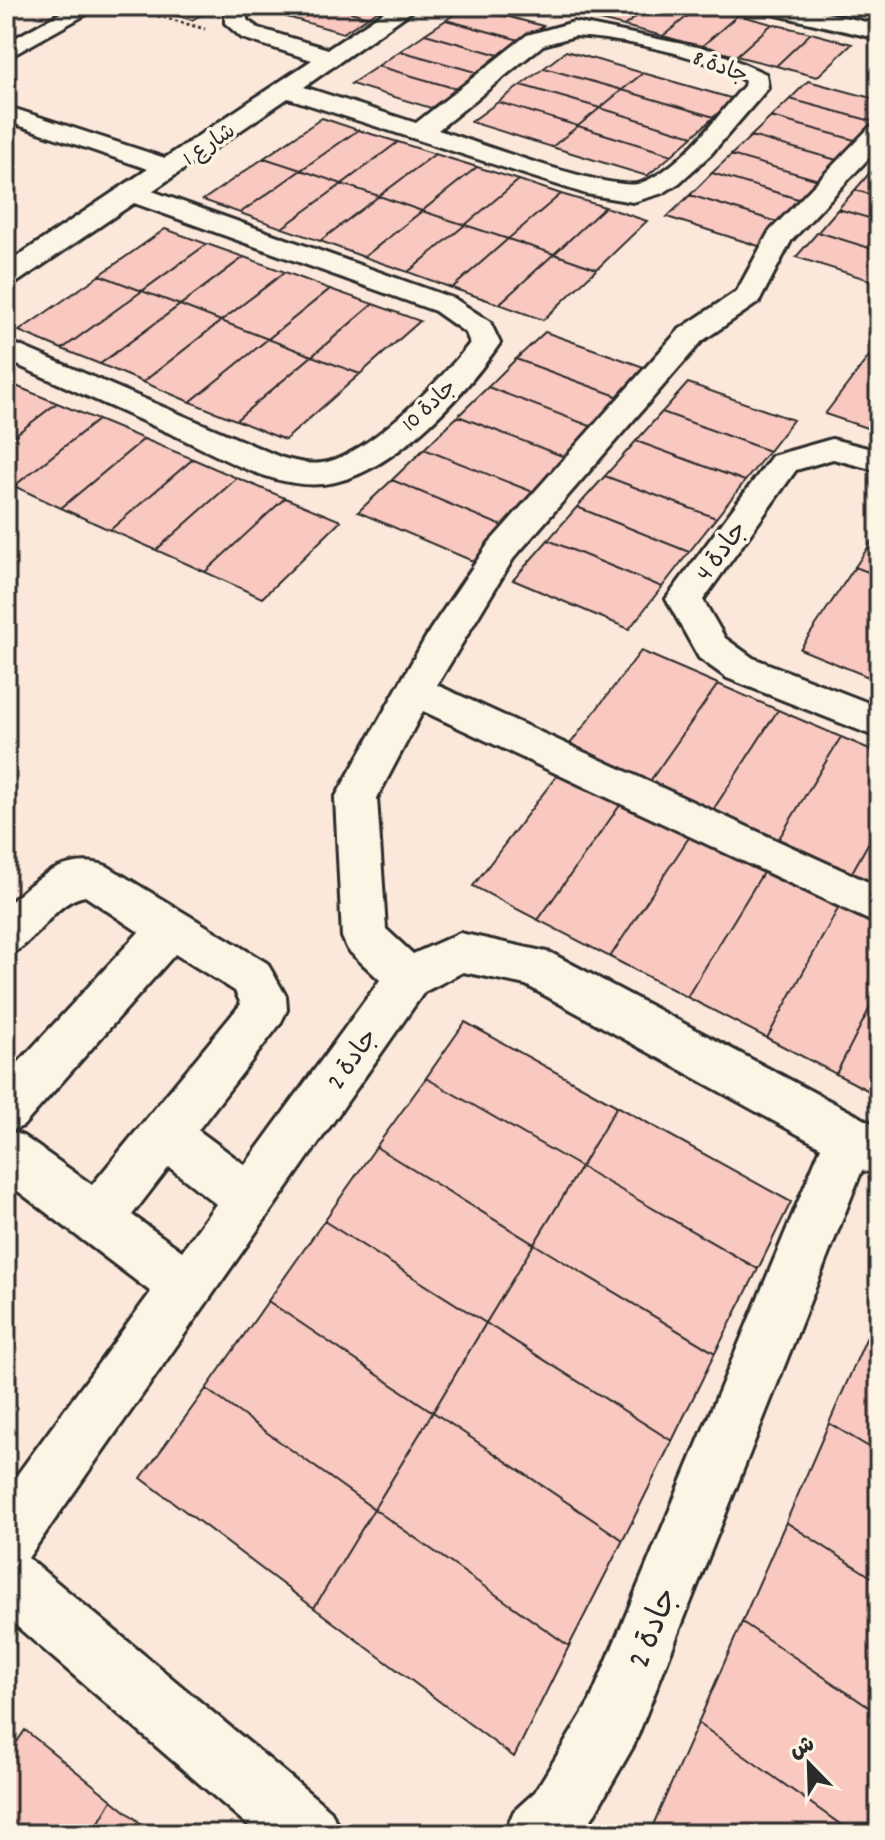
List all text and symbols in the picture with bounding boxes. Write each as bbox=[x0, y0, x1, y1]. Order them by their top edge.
street label: جادة 8 bbox=[688, 44, 752, 93]
street label: شارع 1 bbox=[177, 117, 242, 175]
street label: جادة 10 bbox=[396, 373, 465, 440]
street label: جادة 4 bbox=[688, 514, 758, 590]
street label: جادة 2 bbox=[319, 1022, 388, 1098]
street label: جادة 2 bbox=[619, 1582, 693, 1676]
north arrow bbox=[769, 1724, 849, 1804]
text: ش bbox=[785, 1730, 820, 1768]

